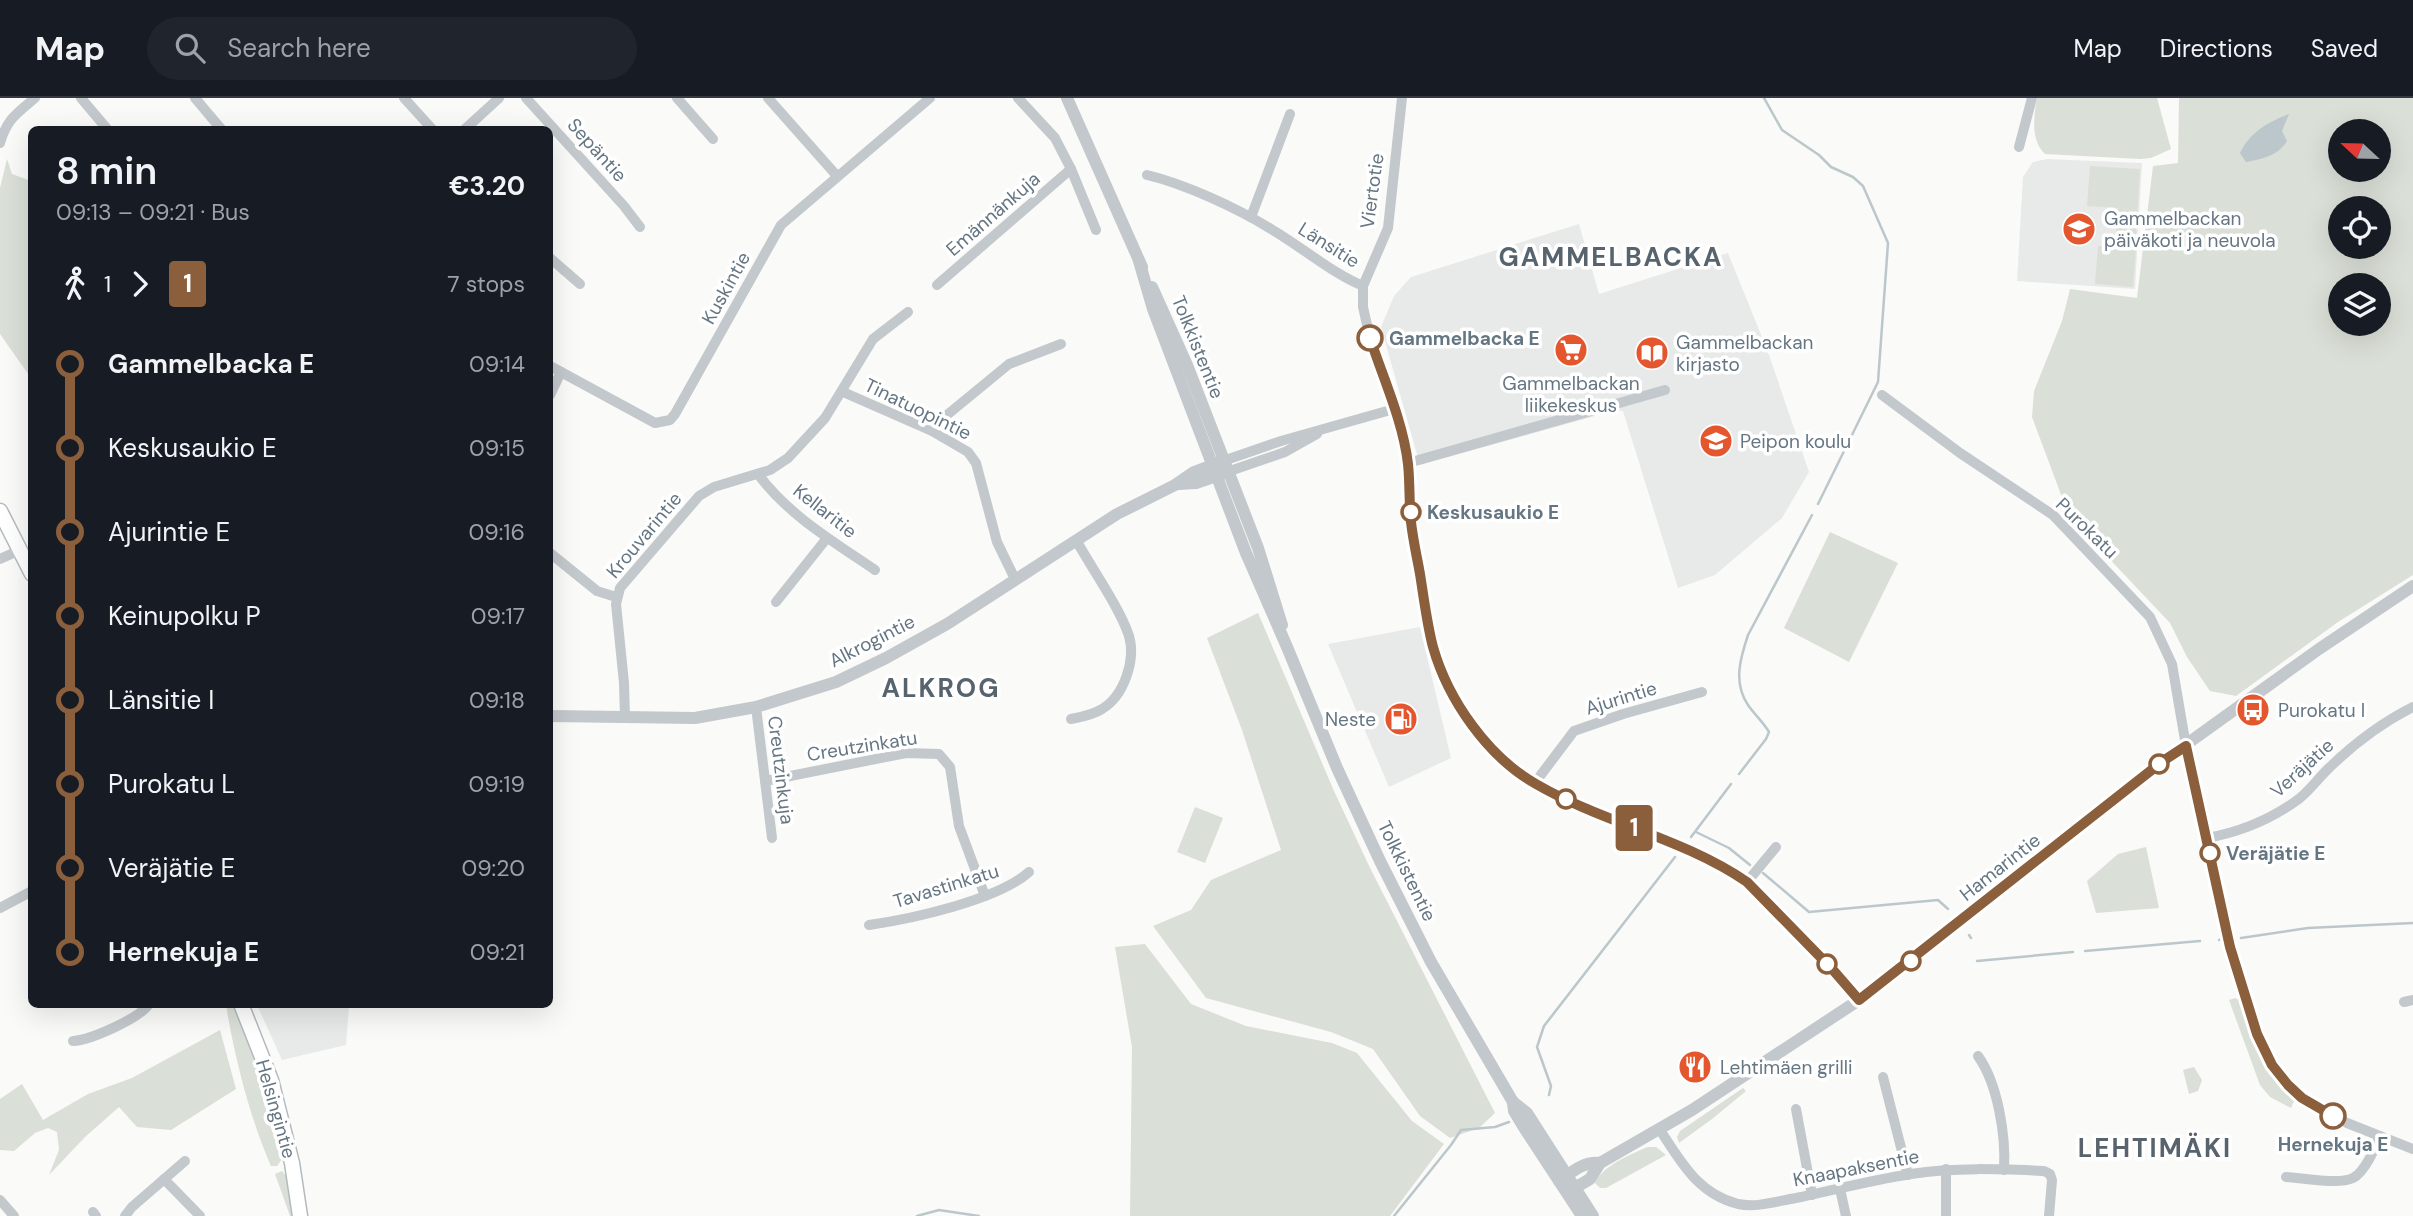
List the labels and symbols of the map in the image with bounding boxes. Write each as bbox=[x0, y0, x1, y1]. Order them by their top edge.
street label: Sepäntie bbox=[562, 113, 632, 187]
north arrow bbox=[2328, 119, 2390, 182]
street label: Viertotie bbox=[1354, 152, 1390, 230]
street label: Emännänkuja bbox=[941, 166, 1045, 262]
place label: Gammelbackan päiväkoti ja neuvola bbox=[2104, 206, 2275, 253]
school or university icon: Gammelbackan päiväkoti ja neuvola bbox=[2060, 210, 2098, 248]
street label: Länsitie bbox=[1293, 216, 1365, 274]
district label: GAMMELBACKA bbox=[1499, 240, 1723, 274]
street label: Kuskintie bbox=[696, 247, 756, 329]
street label: Tolkkistentie bbox=[1166, 292, 1230, 402]
marker: Gammelbacka E bbox=[1357, 325, 1383, 351]
place label: Gammelbacka E bbox=[1389, 326, 1540, 351]
place label: Gammelbackan kirjasto bbox=[1676, 330, 1813, 377]
supermarket icon: Gammelbackan liikekeskus bbox=[1552, 331, 1590, 369]
library icon: Gammelbackan kirjasto bbox=[1633, 334, 1671, 372]
place label: Gammelbackan liikekeskus bbox=[1502, 371, 1640, 418]
street label: Tinatuopintie bbox=[860, 372, 976, 446]
school or university icon: Peipon koulu bbox=[1697, 422, 1735, 460]
place label: Peipon koulu bbox=[1740, 429, 1851, 454]
street label: Kellaritie bbox=[788, 478, 862, 544]
street label: Krouvarintie bbox=[601, 487, 687, 583]
street label: Purokatu bbox=[2050, 492, 2124, 564]
place label: Keskusaukio E bbox=[1427, 500, 1559, 525]
marker: Keskusaukio E bbox=[1401, 502, 1421, 522]
street label: Alkrogintie bbox=[825, 609, 919, 673]
district label: ALKROG bbox=[882, 671, 1000, 705]
street label: Ajurintie bbox=[1582, 675, 1660, 721]
bus stop icon: Purokatu I bbox=[2234, 691, 2272, 729]
place label: Purokatu I bbox=[2278, 698, 2365, 723]
fuel station icon: Neste bbox=[1382, 700, 1420, 738]
place label: Neste bbox=[1325, 707, 1376, 732]
street label: Creutzinkuja bbox=[762, 714, 800, 826]
street label: Creutzinkatu bbox=[805, 725, 919, 767]
street label: Veräjätie bbox=[2265, 733, 2339, 803]
unlabelled marker bbox=[2149, 754, 2169, 774]
unlabelled marker bbox=[1556, 789, 1576, 809]
line badge: 1 bbox=[1611, 805, 1657, 851]
street label: Tolkkistentie bbox=[1372, 817, 1442, 925]
street label: Hamarintie bbox=[1955, 828, 2045, 906]
place label: Veräjätie E bbox=[2226, 841, 2325, 866]
marker: Veräjätie E bbox=[2200, 843, 2220, 863]
street label: Tavastinkatu bbox=[890, 858, 1002, 914]
unlabelled marker bbox=[1901, 951, 1921, 971]
unlabelled marker bbox=[1817, 954, 1837, 974]
restaurant icon: Lehtimäen grilli bbox=[1676, 1048, 1714, 1086]
place label: Lehtimäen grilli bbox=[1720, 1055, 1853, 1080]
street label: Helsingintie bbox=[250, 1057, 302, 1161]
marker: Hernekuja E bbox=[2320, 1103, 2346, 1129]
district label: LEHTIMÄKI bbox=[2078, 1131, 2232, 1165]
place label: Hernekuja E bbox=[2278, 1132, 2388, 1157]
street label: Knaapaksentie bbox=[1791, 1144, 1921, 1192]

